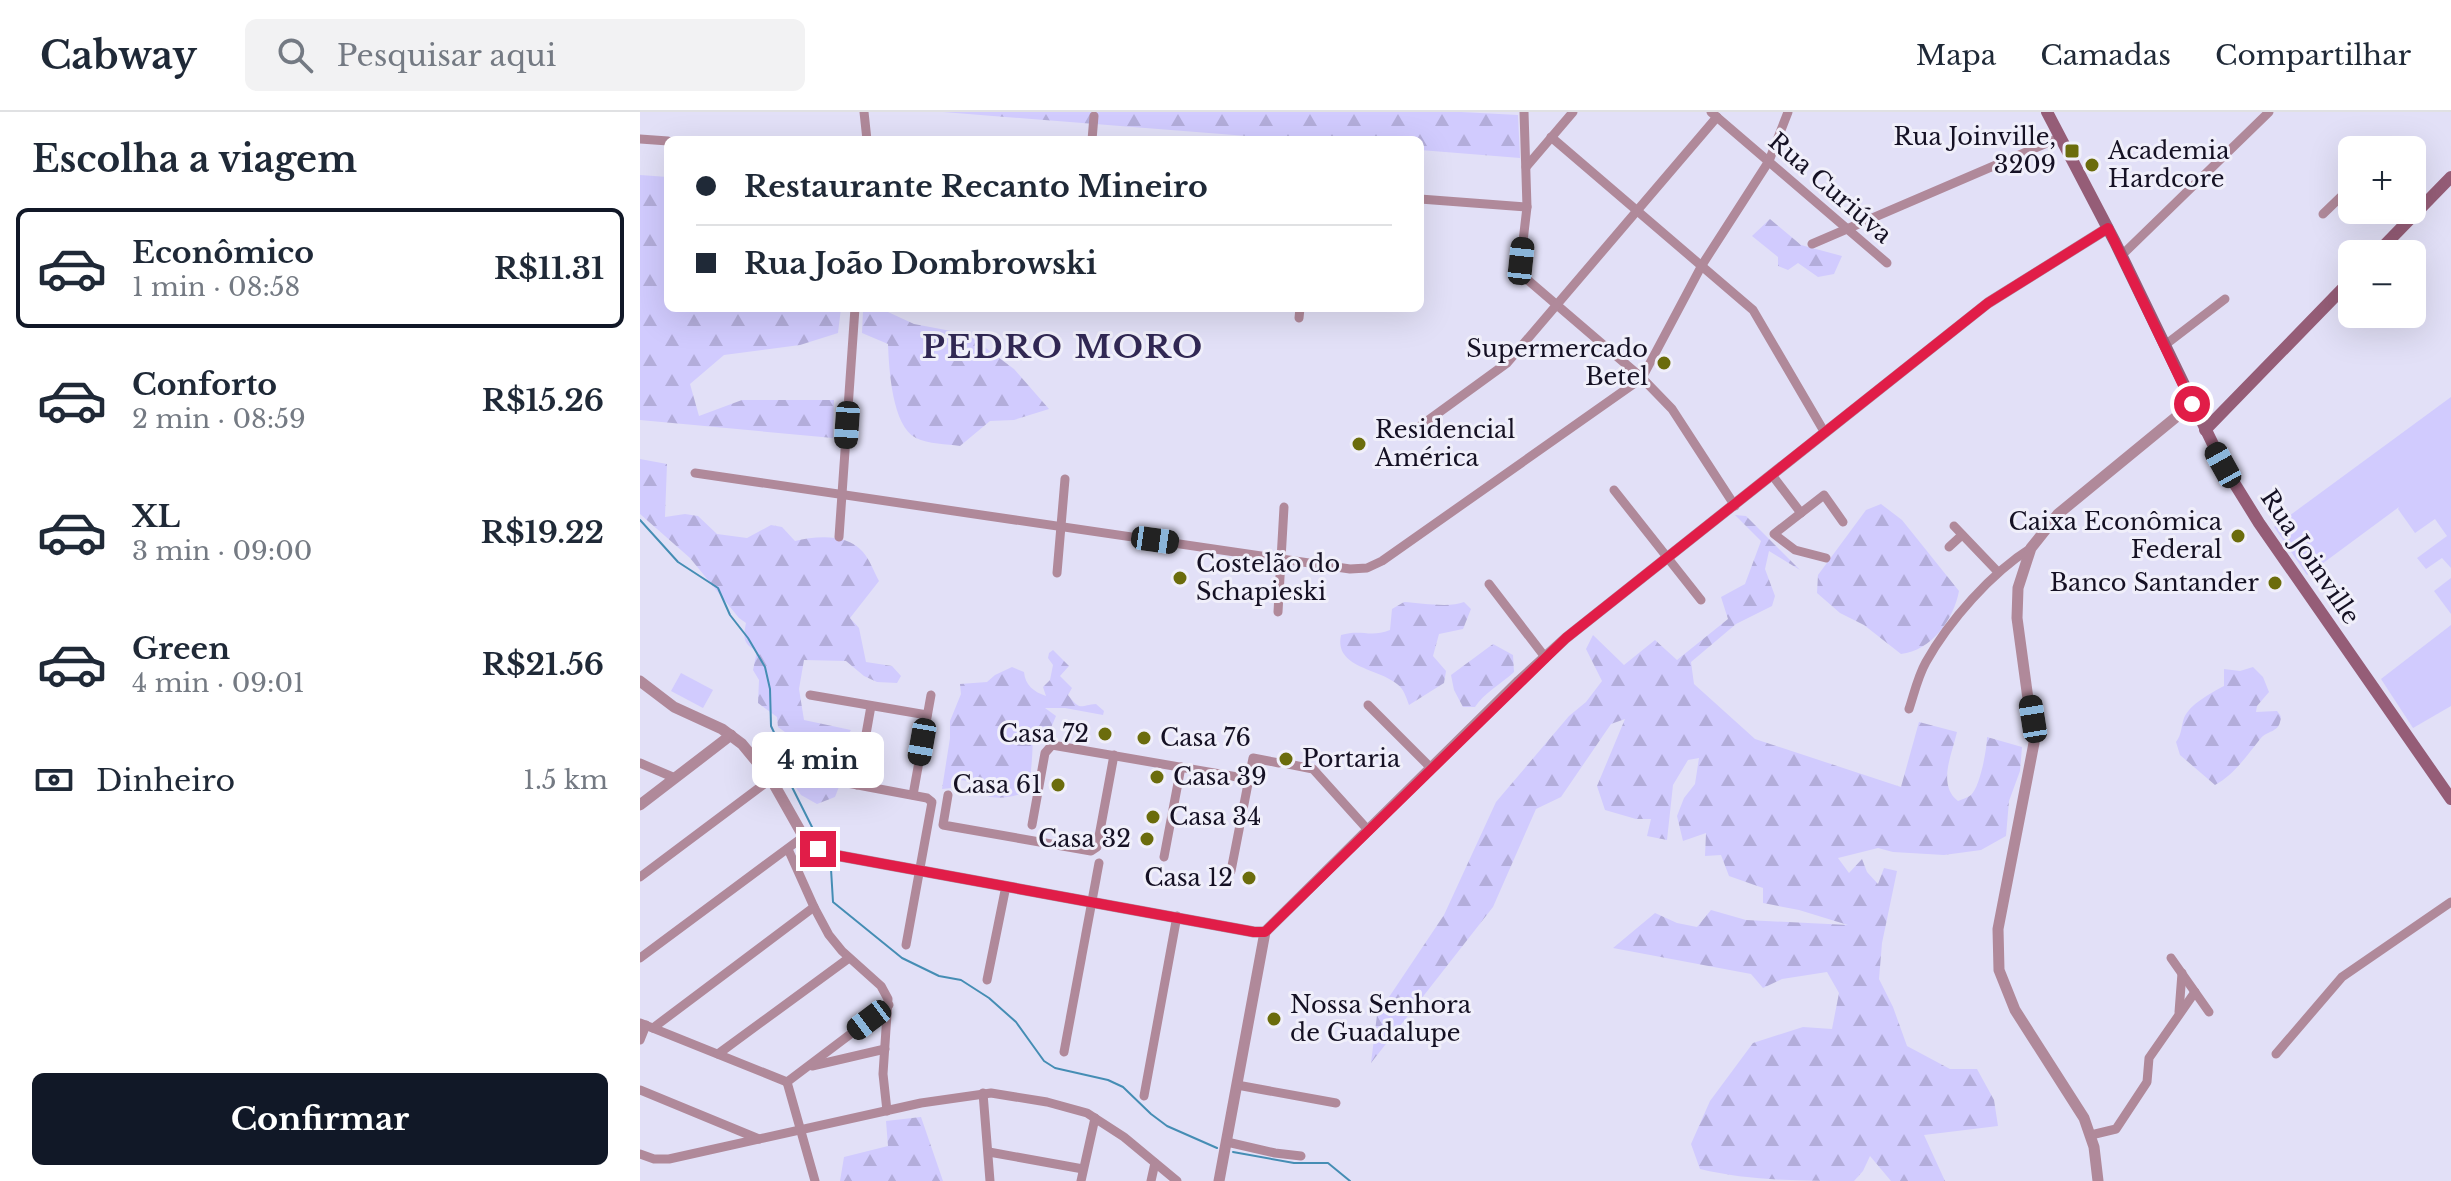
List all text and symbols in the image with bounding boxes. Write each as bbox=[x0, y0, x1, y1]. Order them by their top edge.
search box bbox=[245, 19, 805, 91]
text: Cabway bbox=[40, 32, 197, 79]
icon: search bbox=[273, 33, 317, 77]
text: Pesquisar aqui bbox=[337, 37, 556, 74]
text: Mapa bbox=[1916, 38, 1996, 73]
text: Camadas bbox=[2040, 38, 2171, 73]
text: Compartilhar bbox=[2215, 38, 2411, 73]
place label: Rua Joinville, 3209 bbox=[1894, 122, 2056, 179]
street label: Rua Curiúva bbox=[1763, 126, 1898, 249]
place label: Academia Hardcore bbox=[2107, 136, 2230, 193]
map controls bbox=[2338, 136, 2426, 328]
button: + bbox=[2338, 136, 2426, 224]
text: Escolha a viagem bbox=[32, 137, 357, 182]
marker: Rua Joinville, 3209 bbox=[2063, 142, 2081, 160]
marker: Academia Hardcore bbox=[2083, 156, 2101, 174]
text: Restaurante Recanto Mineiro bbox=[744, 168, 1208, 205]
icon: car bbox=[36, 232, 108, 304]
text: Econômico bbox=[132, 234, 314, 271]
car bbox=[1507, 236, 1535, 286]
button: − bbox=[2338, 240, 2426, 328]
text: Rua João Dombrowski bbox=[744, 245, 1097, 282]
text: R$11.31 bbox=[494, 250, 604, 287]
text: 1 min · 08:58 bbox=[132, 271, 300, 303]
district label: PEDRO MORO bbox=[922, 327, 1204, 367]
place label: Supermercado Betel bbox=[1466, 334, 1648, 391]
marker: Supermercado Betel bbox=[1655, 354, 1673, 372]
icon: car bbox=[36, 364, 108, 436]
text: Conforto bbox=[132, 366, 277, 403]
text: R$15.26 bbox=[482, 382, 604, 419]
route start bbox=[2174, 386, 2210, 422]
car bbox=[833, 400, 861, 450]
text: 2 min · 08:59 bbox=[132, 403, 306, 435]
place label: Residencial América bbox=[1374, 415, 1515, 472]
marker: Residencial América bbox=[1350, 435, 1368, 453]
car bbox=[2201, 438, 2245, 492]
street label: Rua Joinville bbox=[2255, 484, 2366, 629]
icon: car bbox=[36, 496, 108, 568]
text: XL bbox=[132, 498, 180, 535]
place label: Caixa Econômica Federal bbox=[2008, 507, 2223, 564]
text: R$19.22 bbox=[481, 514, 604, 551]
car bbox=[1130, 525, 1180, 555]
marker: Caixa Econômica Federal bbox=[2229, 527, 2247, 545]
text: 3 min · 09:00 bbox=[132, 535, 312, 567]
place label: Costelão do Schapieski bbox=[1196, 549, 1340, 606]
place label: Banco Santander bbox=[2050, 568, 2260, 597]
marker: Costelão do Schapieski bbox=[1171, 569, 1189, 587]
marker: Banco Santander bbox=[2266, 574, 2284, 592]
icon: car bbox=[36, 628, 108, 700]
text: Green bbox=[132, 630, 230, 667]
text: R$21.56 bbox=[482, 646, 604, 683]
text: 4 min · 09:01 bbox=[132, 667, 305, 699]
car bbox=[2017, 693, 2049, 745]
car bbox=[906, 716, 938, 768]
place label: Casa 72 bbox=[999, 719, 1089, 748]
place label: Casa 76 bbox=[1160, 723, 1251, 752]
marker: Casa 72 bbox=[1096, 725, 1114, 743]
marker: Casa 76 bbox=[1135, 729, 1153, 747]
callout: 4 min bbox=[752, 733, 884, 789]
text: 4 min bbox=[777, 744, 859, 776]
place label: Portaria bbox=[1302, 744, 1401, 773]
marker: Portaria bbox=[1277, 750, 1295, 768]
icon: cash bbox=[32, 758, 76, 802]
text: Dinheiro bbox=[96, 762, 235, 799]
place label: Casa 39 bbox=[1173, 762, 1267, 791]
text: 1.5 km bbox=[523, 764, 608, 796]
marker: Casa 39 bbox=[1148, 768, 1166, 786]
place label: Casa 61 bbox=[953, 770, 1042, 799]
marker: Casa 61 bbox=[1049, 776, 1067, 794]
place label: Casa 34 bbox=[1169, 802, 1261, 831]
marker: Casa 34 bbox=[1144, 808, 1162, 826]
place label: Casa 32 bbox=[1038, 824, 1131, 853]
marker: Casa 32 bbox=[1138, 830, 1156, 848]
route end bbox=[800, 831, 836, 867]
place label: Casa 12 bbox=[1144, 863, 1233, 892]
marker: Casa 12 bbox=[1240, 869, 1258, 887]
place label: Nossa Senhora de Guadalupe bbox=[1290, 990, 1472, 1047]
car bbox=[843, 996, 895, 1044]
marker: Nossa Senhora de Guadalupe bbox=[1265, 1010, 1283, 1028]
button: Confirmar bbox=[32, 1073, 608, 1165]

